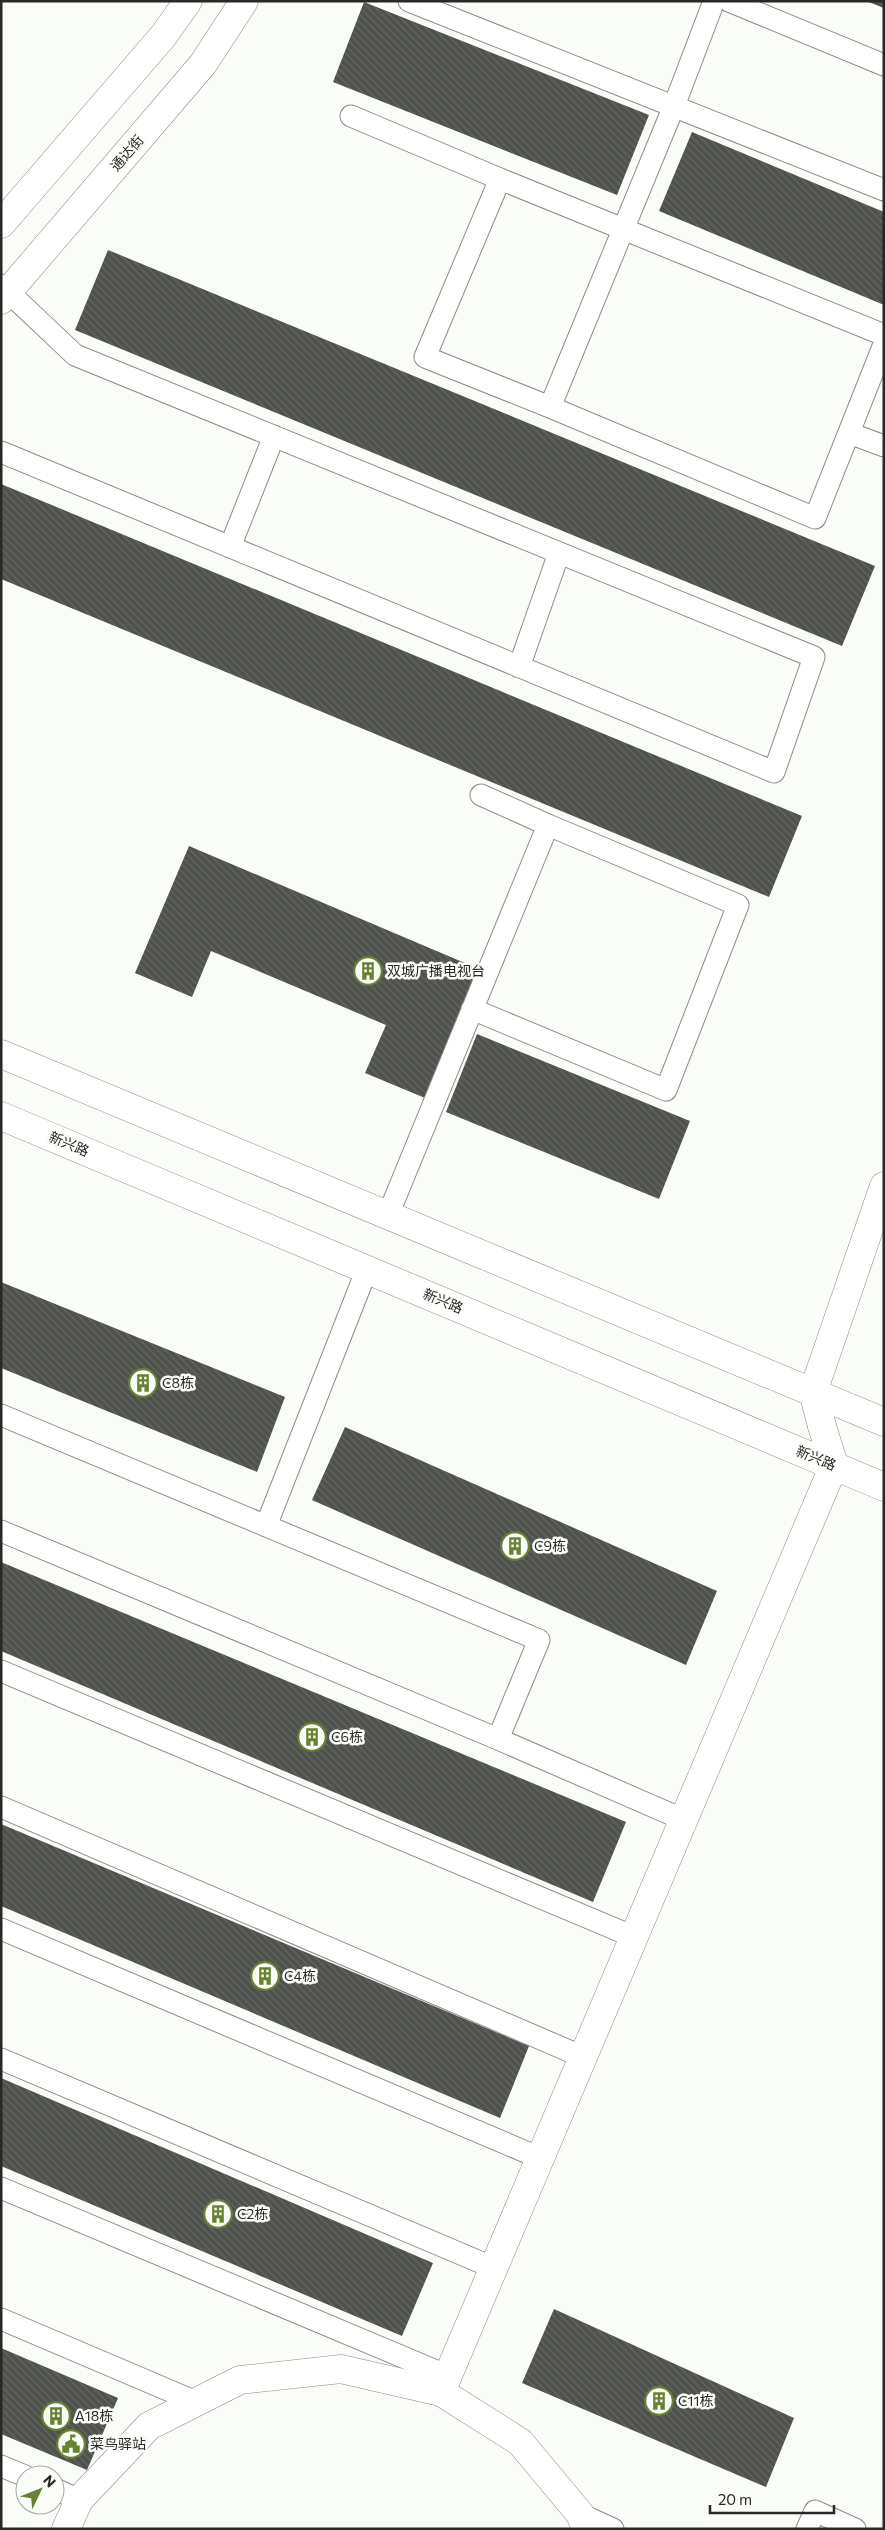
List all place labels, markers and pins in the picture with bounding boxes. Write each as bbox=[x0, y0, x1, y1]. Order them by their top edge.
building icon: 双城广播电视台 bbox=[353, 956, 383, 986]
place label: 双城广播电视台 bbox=[387, 962, 485, 979]
building icon: C8栋 bbox=[128, 1368, 158, 1398]
place label: C8栋 bbox=[162, 1374, 194, 1391]
building icon: C9栋 bbox=[500, 1531, 530, 1561]
place label: C9栋 bbox=[534, 1537, 566, 1554]
building icon: C6栋 bbox=[297, 1722, 327, 1752]
place label: C6栋 bbox=[331, 1728, 363, 1745]
building icon: C4栋 bbox=[250, 1961, 280, 1991]
place label: C4栋 bbox=[284, 1967, 316, 1984]
building icon: C2栋 bbox=[203, 2199, 233, 2229]
place label: C2栋 bbox=[237, 2205, 268, 2222]
building icon: C11栋 bbox=[644, 2386, 674, 2416]
place label: C11栋 bbox=[678, 2392, 714, 2409]
building icon: A18栋 bbox=[41, 2401, 71, 2431]
place label: A18栋 bbox=[75, 2407, 113, 2424]
public building icon: 菜鸟驿站 bbox=[56, 2429, 86, 2459]
place label: 菜鸟驿站 bbox=[90, 2435, 146, 2452]

